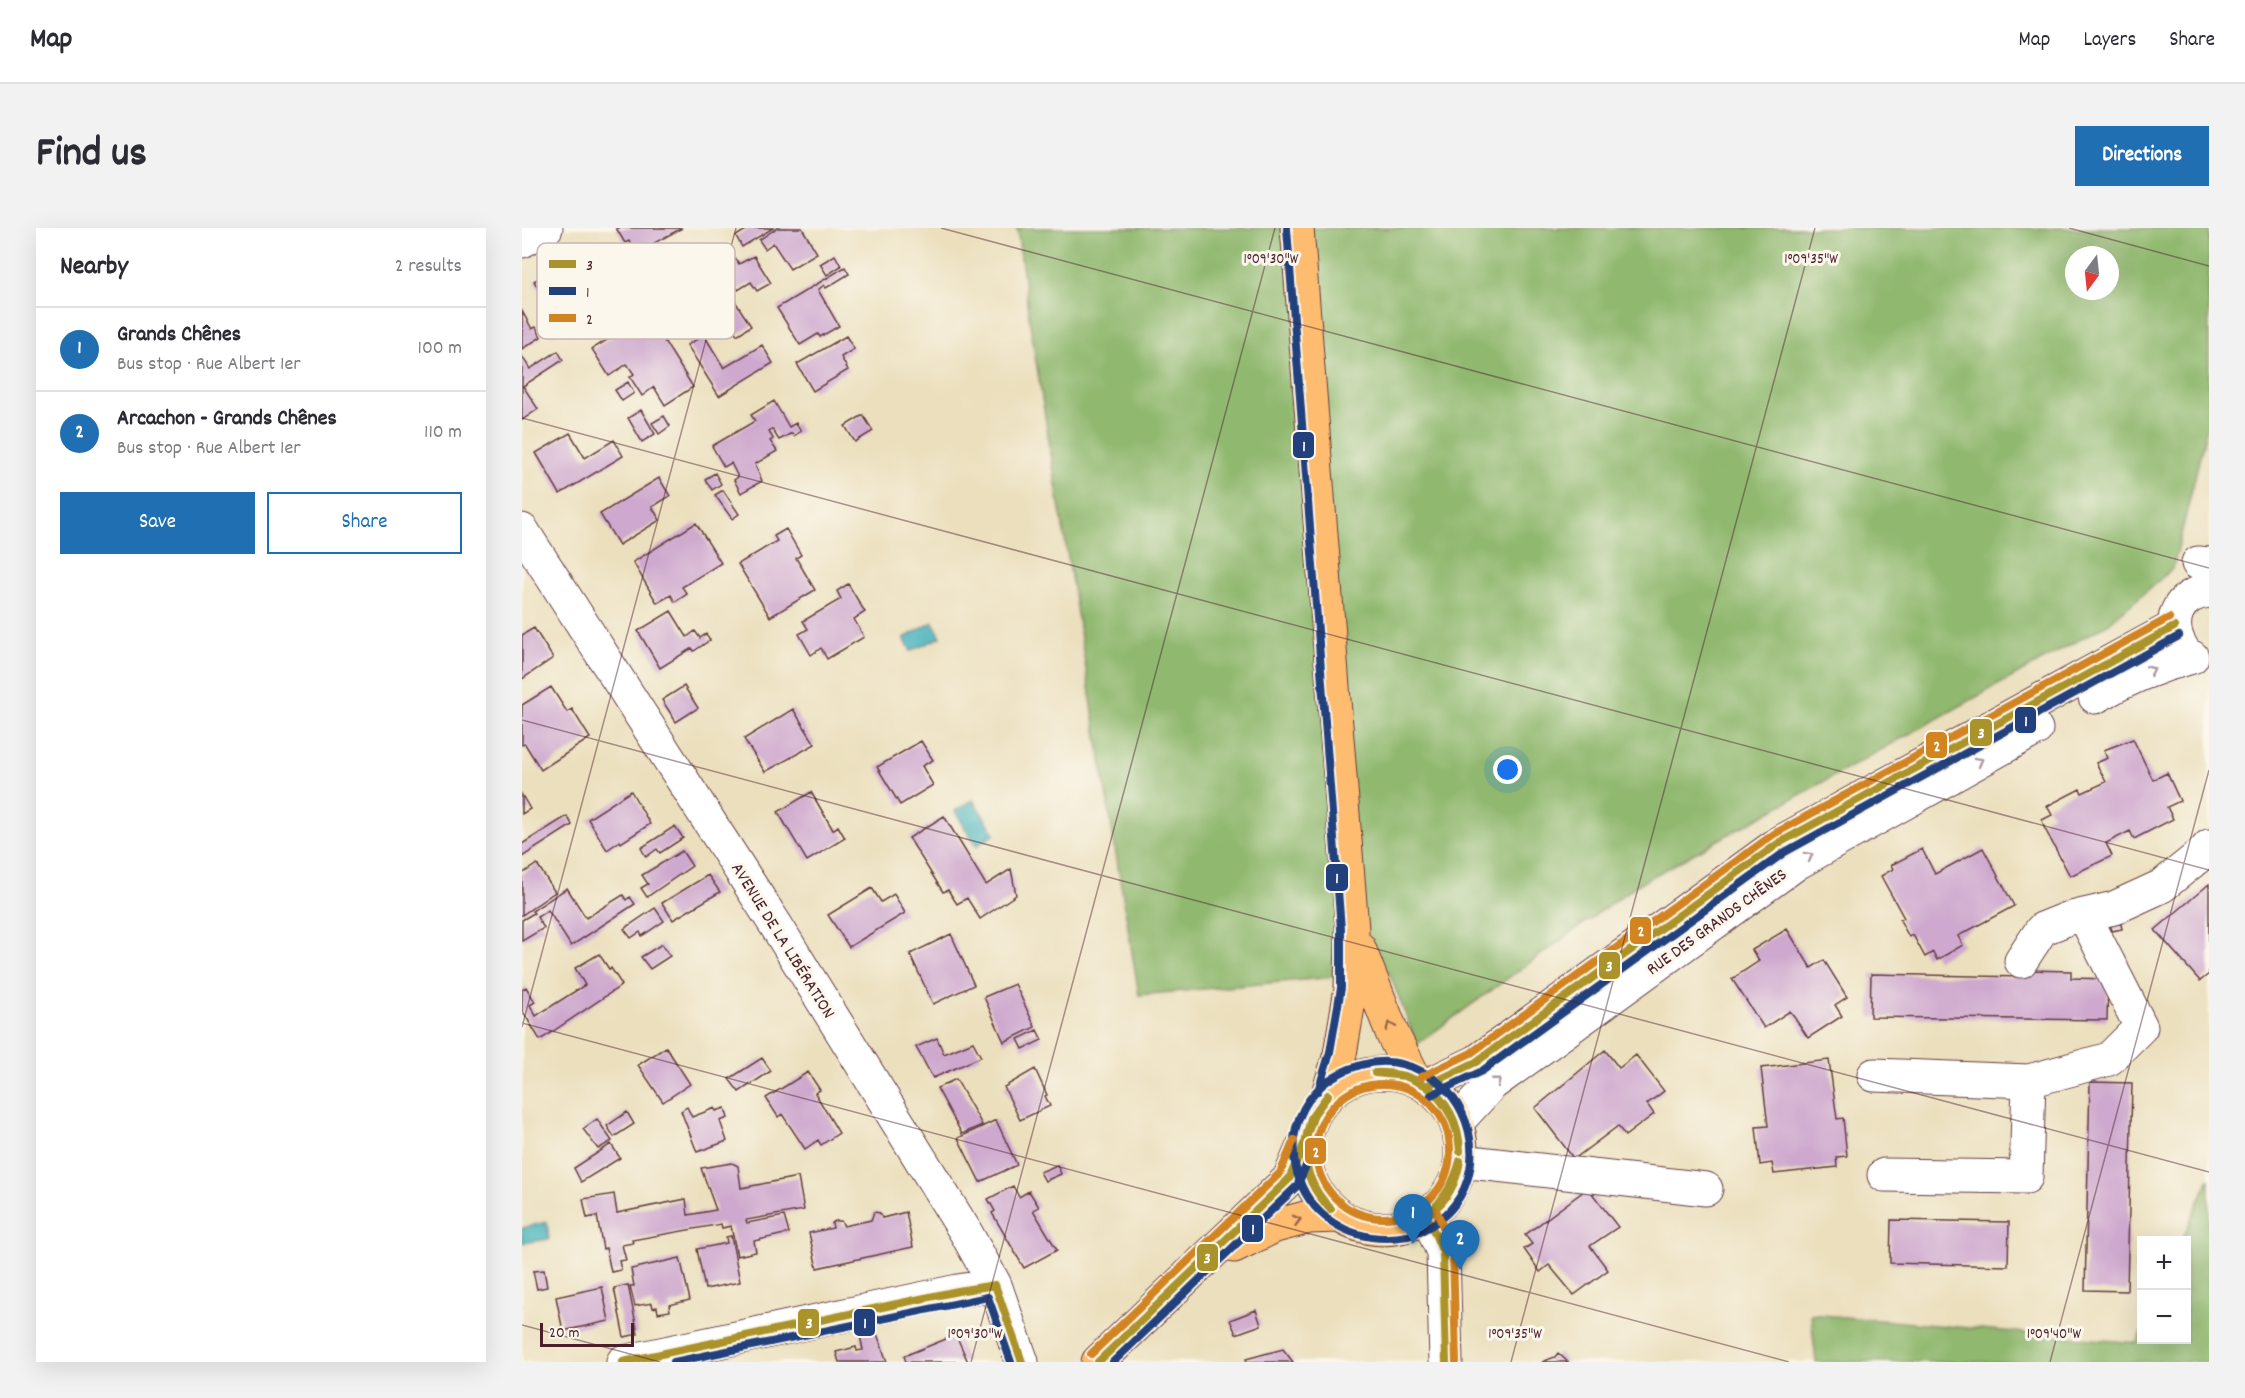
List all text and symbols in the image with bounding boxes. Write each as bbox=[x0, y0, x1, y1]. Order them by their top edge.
text: Map bbox=[30, 21, 72, 61]
text: Map bbox=[2019, 26, 2050, 56]
text: Layers bbox=[2083, 26, 2136, 56]
text: Share bbox=[2169, 26, 2215, 56]
text: Find us bbox=[36, 126, 147, 186]
button: Directions bbox=[2075, 126, 2209, 186]
legend bbox=[537, 243, 735, 339]
north arrow bbox=[2065, 246, 2119, 300]
text: Nearby bbox=[60, 249, 128, 286]
text: 1°09'30"W bbox=[1244, 249, 1299, 271]
text: 1°09'35"W bbox=[1784, 249, 1838, 271]
text: 2 results bbox=[395, 253, 462, 281]
text: 3 bbox=[586, 255, 593, 278]
text: 1 bbox=[586, 282, 590, 305]
text: 2 bbox=[586, 309, 593, 332]
text: Grands Chênes bbox=[117, 320, 241, 351]
text: 1 bbox=[77, 335, 82, 363]
text: 100 m bbox=[418, 335, 462, 363]
text: Bus stop · Rue Albert 1er bbox=[117, 351, 301, 379]
text: Arcachon - Grands Chênes bbox=[117, 404, 337, 435]
text: 2 bbox=[75, 419, 84, 447]
text: 110 m bbox=[424, 419, 462, 447]
line badge: 1 bbox=[1292, 431, 1315, 459]
text: Bus stop · Rue Albert 1er bbox=[117, 435, 301, 463]
text: 1 bbox=[1302, 436, 1306, 459]
button: Save bbox=[60, 492, 255, 554]
button: Share bbox=[267, 492, 462, 554]
one-way arrow bbox=[2145, 665, 2156, 677]
line badge: 1 bbox=[2014, 706, 2037, 734]
text: 1 bbox=[2024, 711, 2028, 734]
line badge: 3 bbox=[1969, 718, 1993, 747]
text: 3 bbox=[1977, 723, 1985, 746]
line badge: 2 bbox=[1925, 731, 1948, 759]
text: 2 bbox=[1934, 736, 1941, 759]
your location bbox=[1493, 755, 1522, 784]
one-way arrow bbox=[1973, 757, 1983, 768]
one-way arrow bbox=[1803, 852, 1813, 863]
street label: AVENUE DE LA LIBÉRATION bbox=[724, 859, 840, 1024]
line badge: 1 bbox=[1325, 863, 1349, 892]
street label: RUE DES GRANDS CHÊNES bbox=[1642, 863, 1793, 983]
text: 1 bbox=[1335, 868, 1339, 891]
line badge: 2 bbox=[1629, 916, 1652, 945]
text: 2 bbox=[1638, 921, 1645, 944]
line badge: 3 bbox=[1598, 951, 1621, 980]
text: 3 bbox=[1605, 956, 1613, 979]
one-way arrow bbox=[1385, 1022, 1397, 1033]
one-way arrow bbox=[1490, 1077, 1501, 1088]
line badge: 2 bbox=[1304, 1137, 1327, 1165]
text: 2 bbox=[1313, 1142, 1320, 1165]
pin: 1 bbox=[1394, 1194, 1432, 1244]
line badge: 1 bbox=[1241, 1214, 1264, 1243]
one-way arrow bbox=[1292, 1214, 1302, 1227]
text: 1 bbox=[1251, 1219, 1255, 1242]
pin: 2 bbox=[1440, 1220, 1480, 1270]
map controls bbox=[2137, 1236, 2191, 1344]
button: + bbox=[2137, 1236, 2191, 1290]
line badge: 3 bbox=[1196, 1243, 1219, 1272]
text: 3 bbox=[1203, 1248, 1211, 1271]
button: − bbox=[2137, 1290, 2191, 1344]
line badge: 3 bbox=[797, 1308, 820, 1337]
line badge: 1 bbox=[853, 1308, 876, 1337]
text: 3 bbox=[805, 1313, 813, 1336]
text: 1 bbox=[863, 1313, 867, 1336]
scale bar bbox=[540, 1320, 634, 1348]
text: 20 m bbox=[549, 1322, 579, 1345]
text: 1°09'30"W bbox=[948, 1324, 1003, 1346]
text: 1°09'35"W bbox=[1488, 1324, 1542, 1346]
text: 1°09'40"W bbox=[2027, 1324, 2082, 1346]

